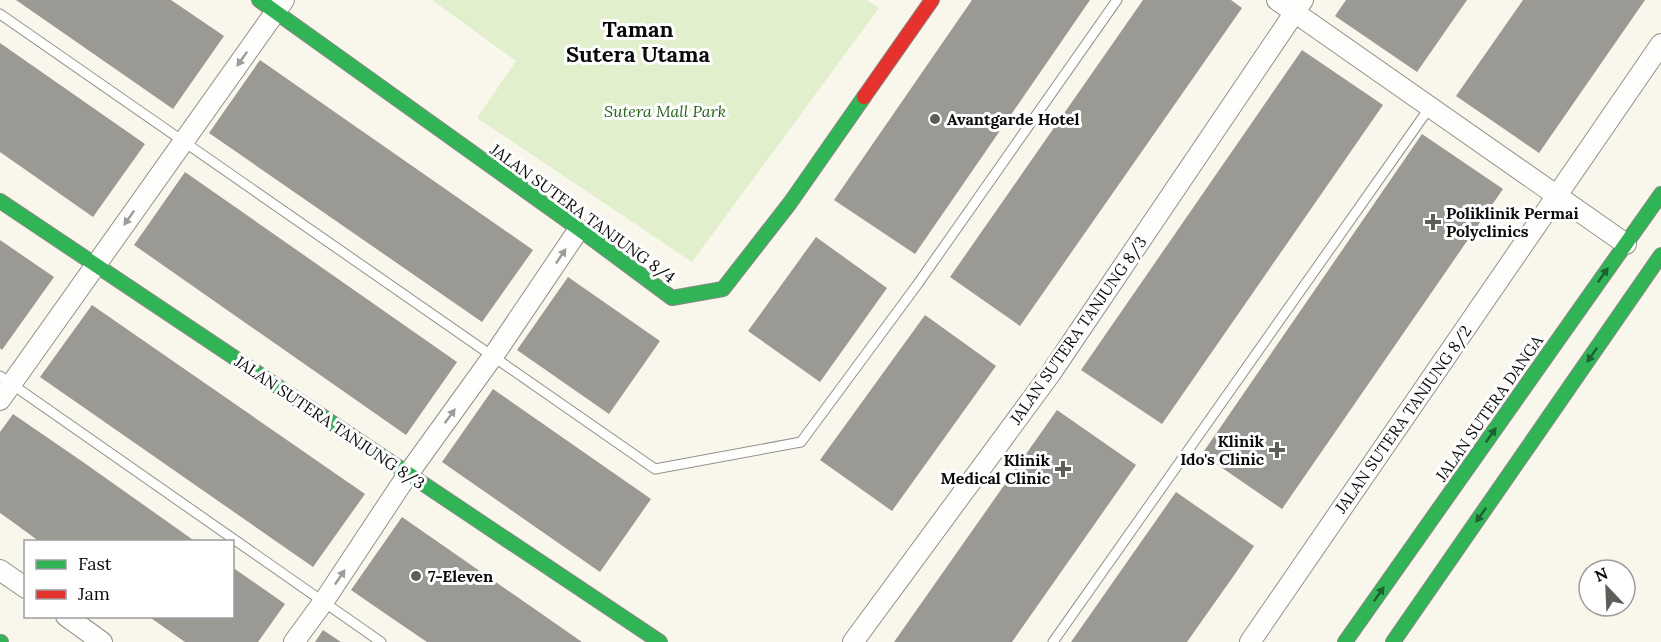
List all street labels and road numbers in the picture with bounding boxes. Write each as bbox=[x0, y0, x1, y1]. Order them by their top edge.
street label: JALAN SUTERA TANJUNG 8/4 bbox=[485, 139, 680, 288]
street label: JALAN SUTERA TANJUNG 8/3 bbox=[1005, 232, 1152, 429]
street label: JALAN SUTERA TANJUNG 8/2 bbox=[1330, 321, 1476, 518]
street label: JALAN SUTERA DANGA bbox=[1430, 330, 1548, 486]
street label: JALAN SUTERA TANJUNG 8/3 bbox=[230, 350, 429, 494]

